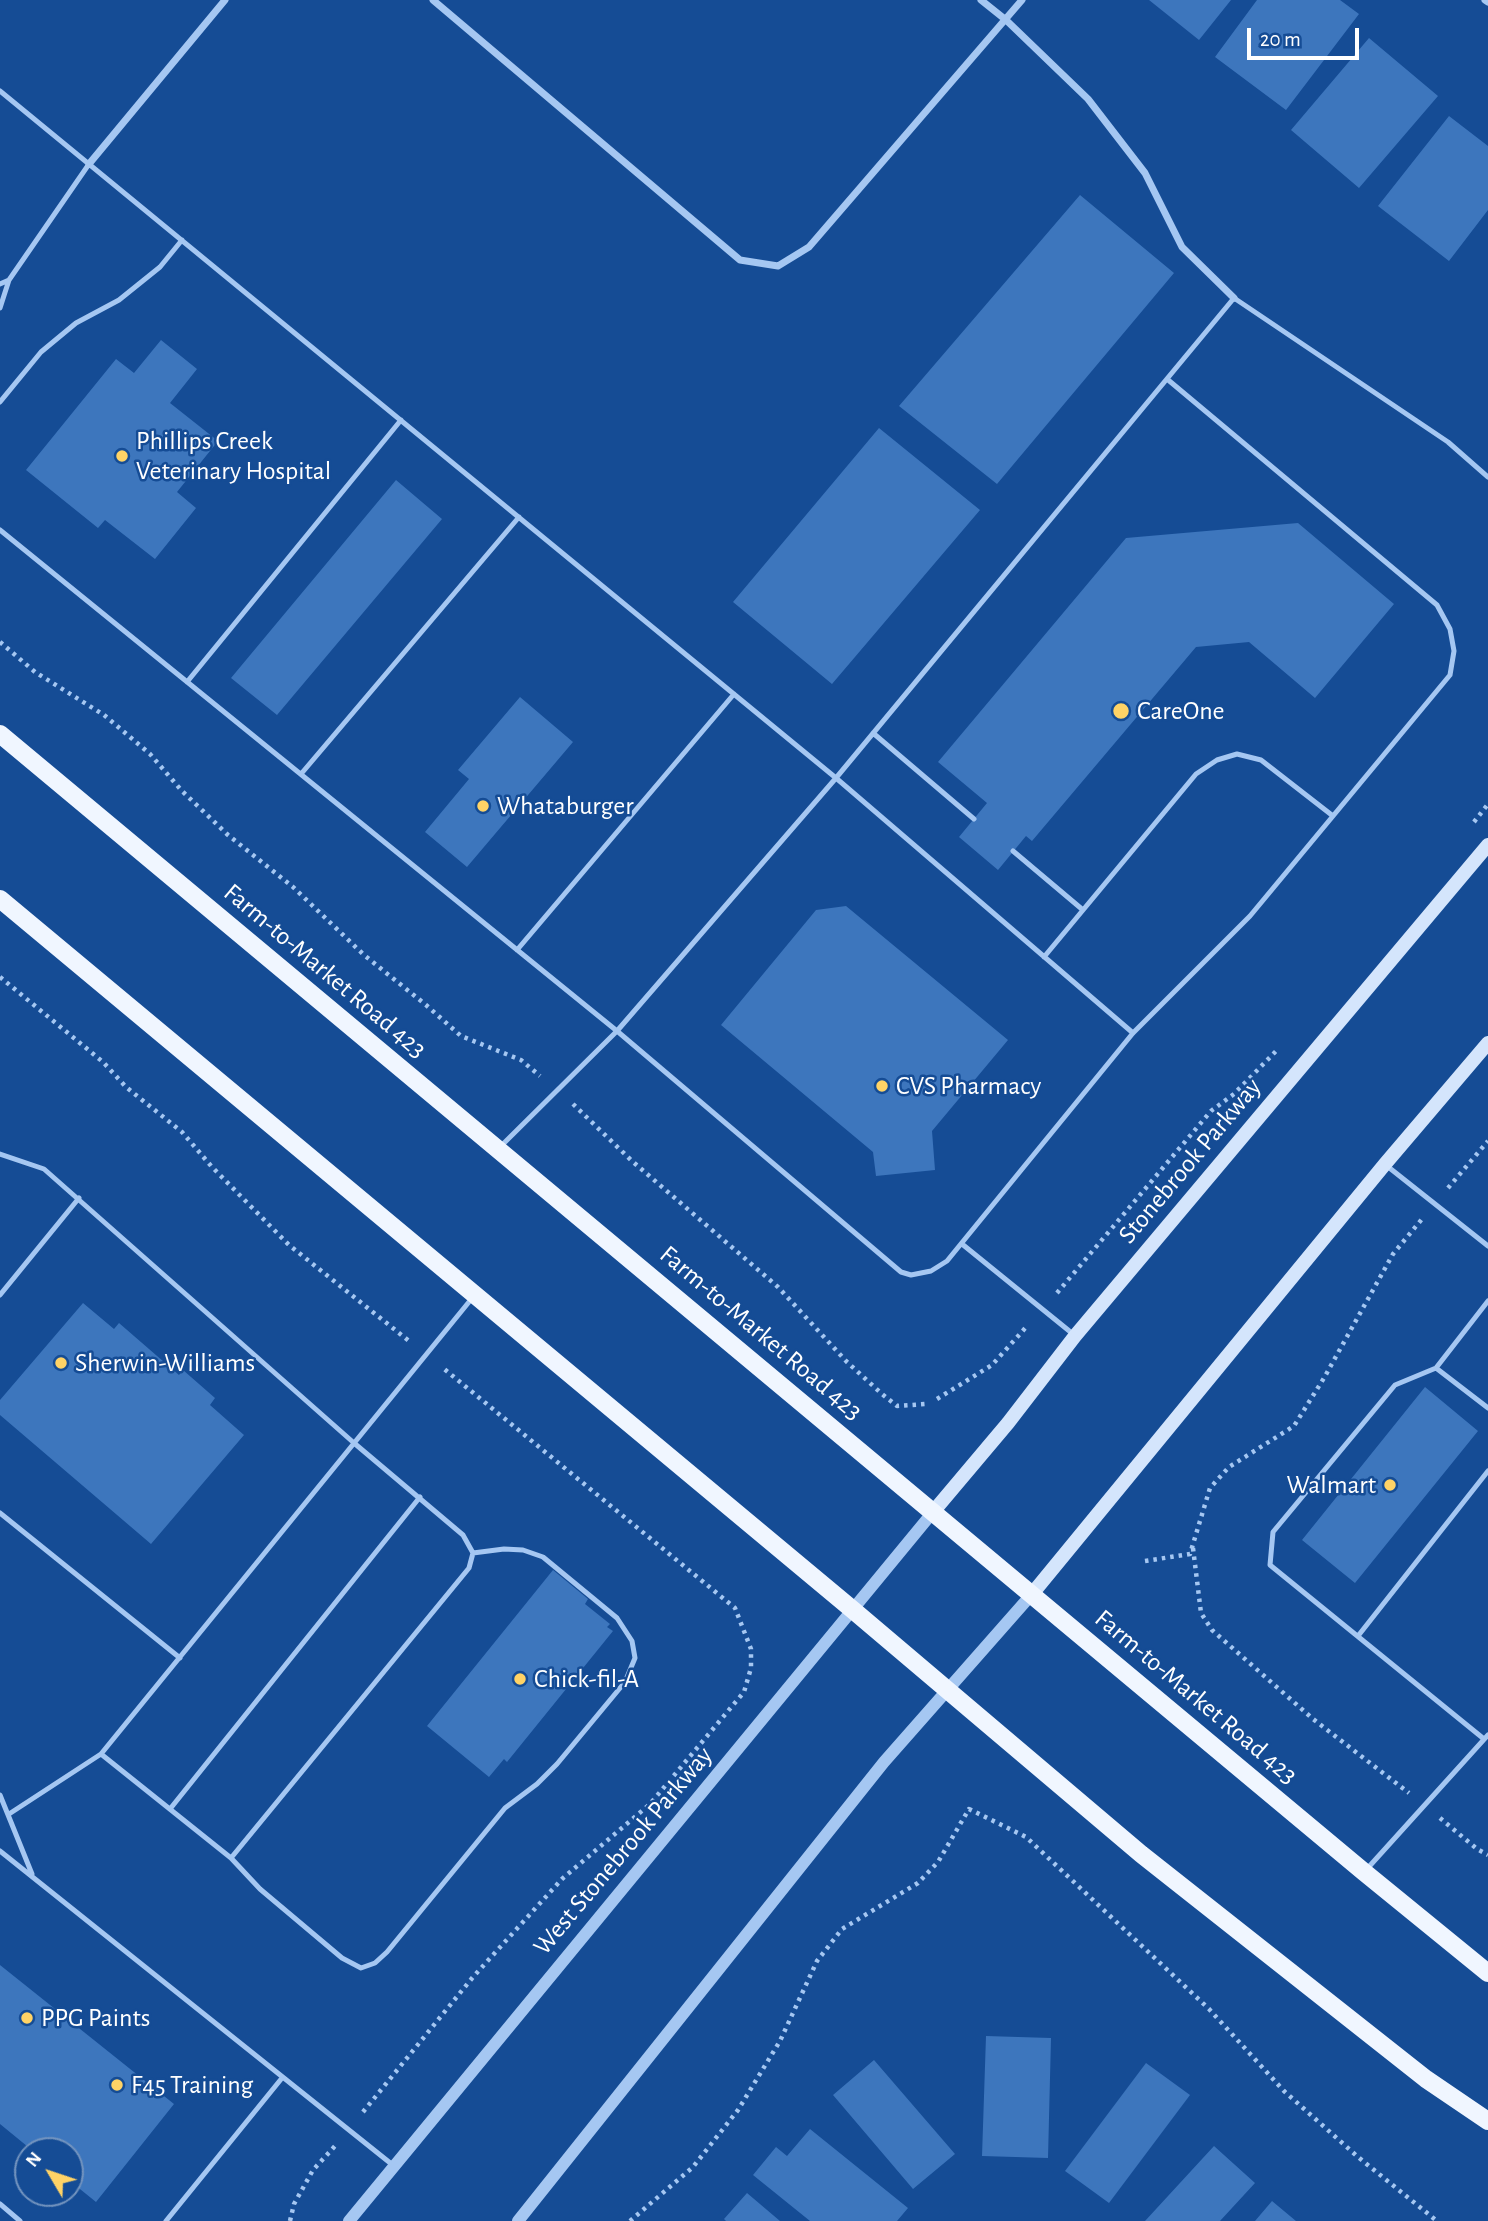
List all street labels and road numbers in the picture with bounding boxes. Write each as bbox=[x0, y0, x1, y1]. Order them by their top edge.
street label: Farm-to-Market Road 423 bbox=[217, 877, 433, 1065]
street label: Stonebrook Parkway bbox=[1112, 1072, 1268, 1250]
street label: Farm-to-Market Road 423 bbox=[653, 1239, 869, 1427]
street label: Farm-to-Market Road 423 bbox=[1088, 1603, 1304, 1791]
street label: West Stonebrook Parkway bbox=[527, 1741, 719, 1961]

